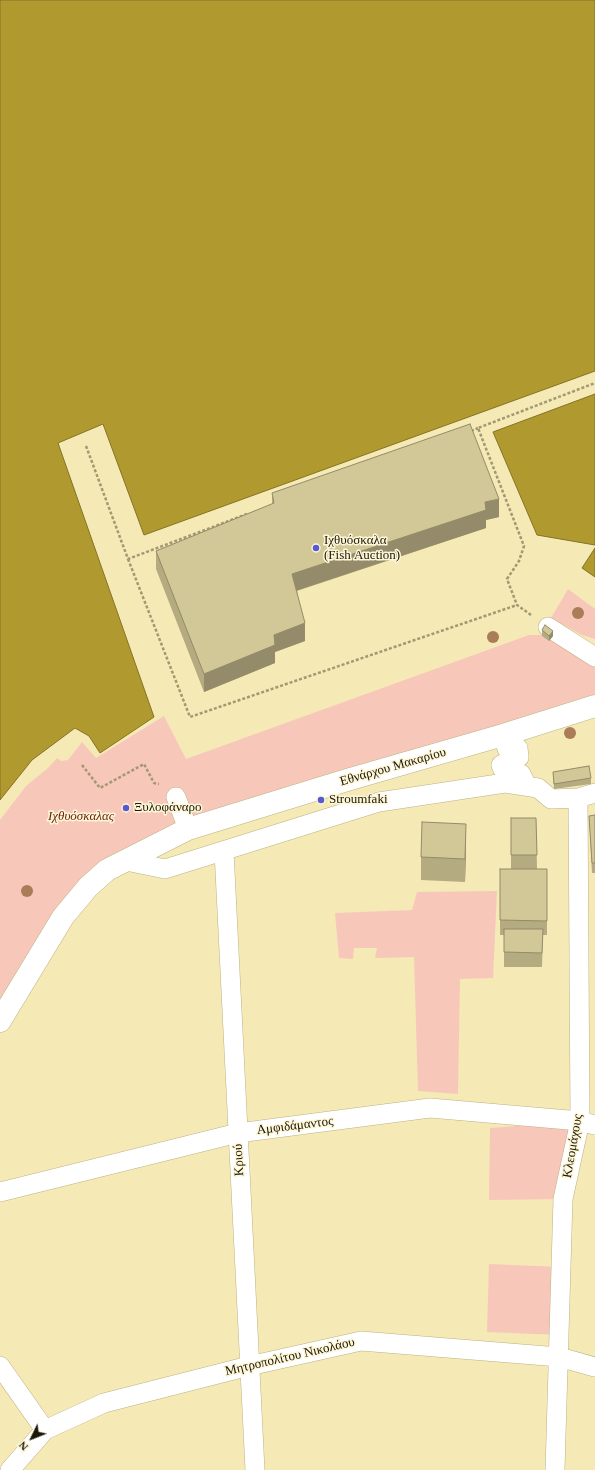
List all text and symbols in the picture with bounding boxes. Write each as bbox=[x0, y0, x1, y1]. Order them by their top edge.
place label: Ιχθυόσκαλα (Fish Auction) bbox=[324, 533, 400, 564]
marker: Ιχθυόσκαλα (Fish Auction) bbox=[311, 543, 321, 553]
street label: Εθνάρχου Μακαρίου bbox=[338, 744, 448, 790]
place label: Stroumfaki bbox=[329, 792, 387, 808]
marker: Stroumfaki bbox=[316, 795, 326, 805]
place label: Ξυλοφάναρο bbox=[134, 800, 202, 816]
marker: Ξυλοφάναρο bbox=[121, 803, 131, 813]
park label: Ιχθυόσκαλας bbox=[48, 809, 114, 825]
street label: Κλεομάχους bbox=[560, 1113, 586, 1179]
street label: Αμφιδάμαντος bbox=[256, 1114, 334, 1138]
street label: Κριού bbox=[230, 1143, 248, 1177]
street label: Μητροπολίτου Νικολάου bbox=[224, 1334, 356, 1380]
north arrow bbox=[12, 1418, 52, 1458]
text: N bbox=[16, 1439, 30, 1453]

